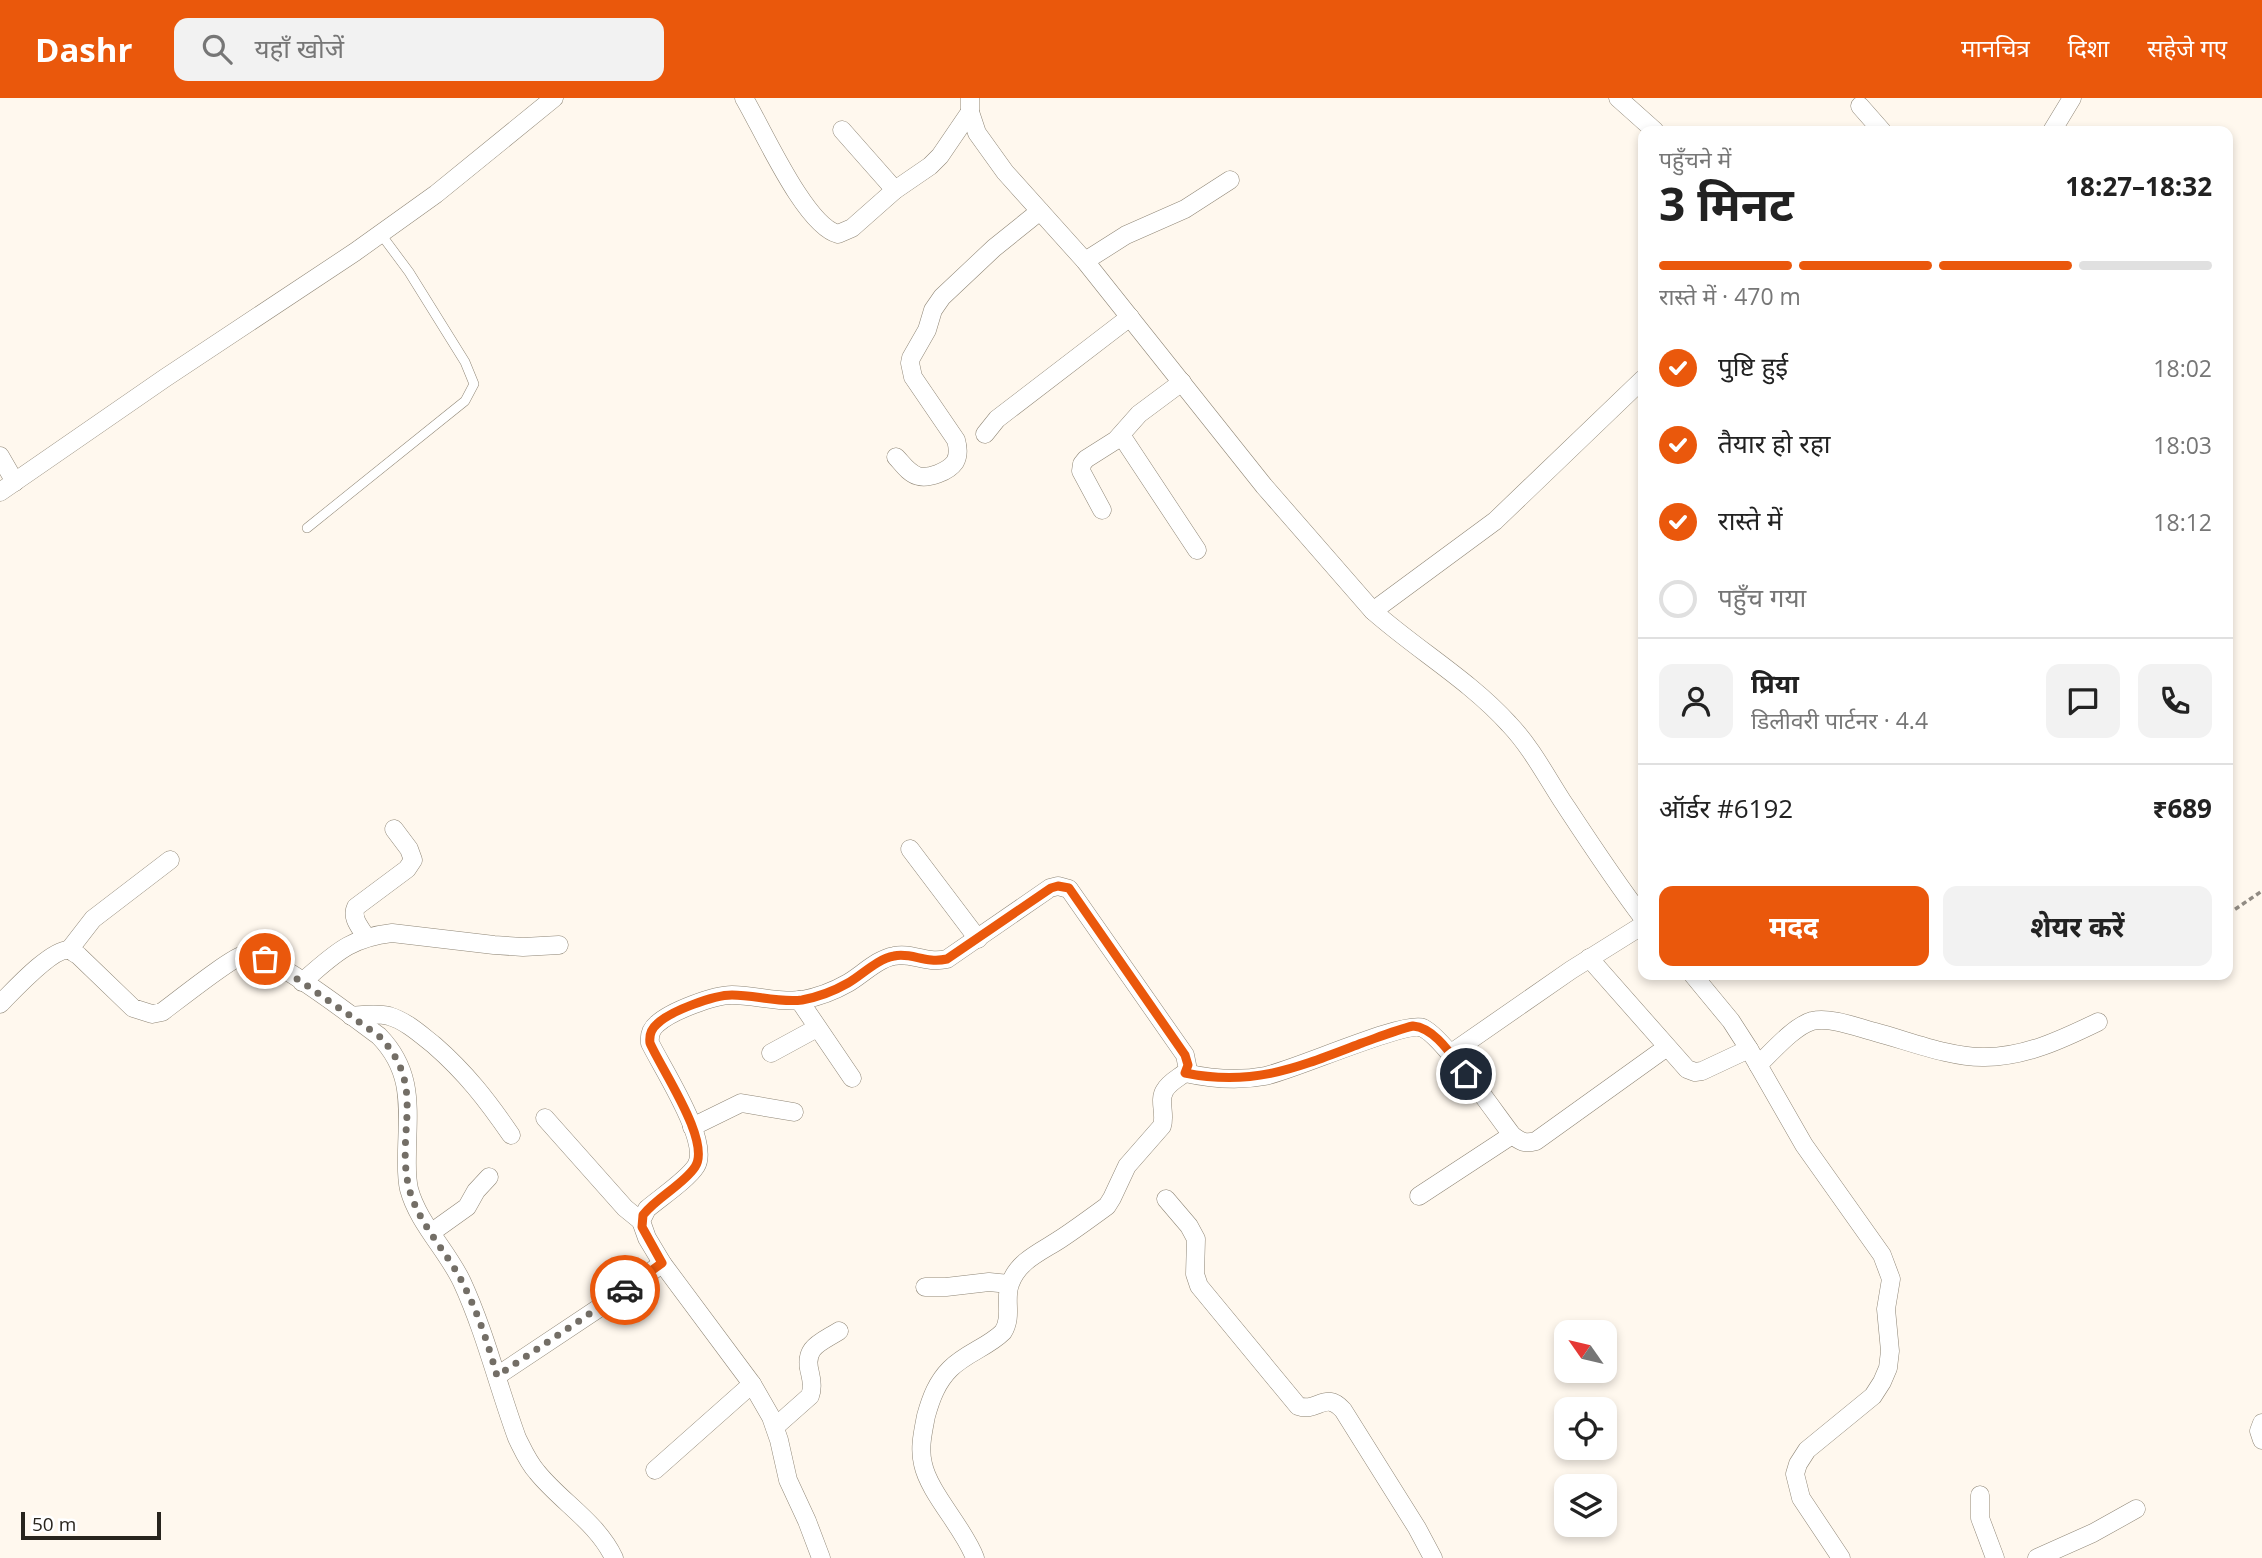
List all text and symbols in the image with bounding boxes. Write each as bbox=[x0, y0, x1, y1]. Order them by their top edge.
search box bbox=[174, 18, 664, 81]
text: Dashr bbox=[35, 27, 132, 72]
icon: search bbox=[198, 30, 236, 68]
text: यहाँ खोजें bbox=[254, 30, 344, 66]
text: मानचित्र bbox=[1961, 31, 2030, 64]
text: दिशा bbox=[2068, 31, 2109, 64]
text: सहेजे गए bbox=[2147, 31, 2227, 64]
text: पहुँचने में bbox=[1659, 143, 1731, 175]
text: 18:27–18:32 bbox=[2065, 168, 2212, 204]
text: 3 मिनट bbox=[1659, 172, 1794, 234]
text: रास्ते में · 470 m bbox=[1659, 280, 1801, 312]
text: पुष्टि हुई bbox=[1718, 348, 1788, 384]
icon: check bbox=[1659, 349, 1697, 387]
text: 18:02 bbox=[2153, 352, 2212, 384]
text: तैयार हो रहा bbox=[1718, 425, 1831, 461]
icon: check bbox=[1659, 426, 1697, 464]
text: 18:03 bbox=[2153, 429, 2212, 461]
text: रास्ते में bbox=[1718, 502, 1783, 538]
icon: check bbox=[1659, 503, 1697, 541]
text: 18:12 bbox=[2153, 506, 2212, 538]
text: पहुँच गया bbox=[1718, 579, 1806, 615]
button: person bbox=[1659, 664, 1733, 738]
button: chat bbox=[2046, 664, 2120, 738]
button: phone bbox=[2138, 664, 2212, 738]
text: प्रिया bbox=[1751, 665, 1799, 701]
text: डिलीवरी पार्टनर · 4.4 bbox=[1751, 704, 1928, 736]
text: ऑर्डर #6192 bbox=[1659, 790, 1793, 826]
text: ₹689 bbox=[2153, 790, 2212, 826]
button: मदद bbox=[1659, 886, 1929, 966]
button: शेयर करें bbox=[1943, 886, 2212, 966]
pin bbox=[235, 929, 295, 989]
icon: bag bbox=[246, 940, 284, 978]
pin bbox=[1436, 1044, 1496, 1104]
icon: home bbox=[1447, 1055, 1485, 1093]
courier bbox=[590, 1255, 660, 1325]
icon: car bbox=[606, 1271, 644, 1309]
north arrow bbox=[1554, 1320, 1617, 1382]
map controls bbox=[1554, 1320, 1617, 1537]
button: locate bbox=[1554, 1397, 1617, 1460]
button: layers bbox=[1554, 1474, 1617, 1537]
scale bar bbox=[21, 1509, 161, 1541]
text: 50 m bbox=[32, 1511, 76, 1537]

